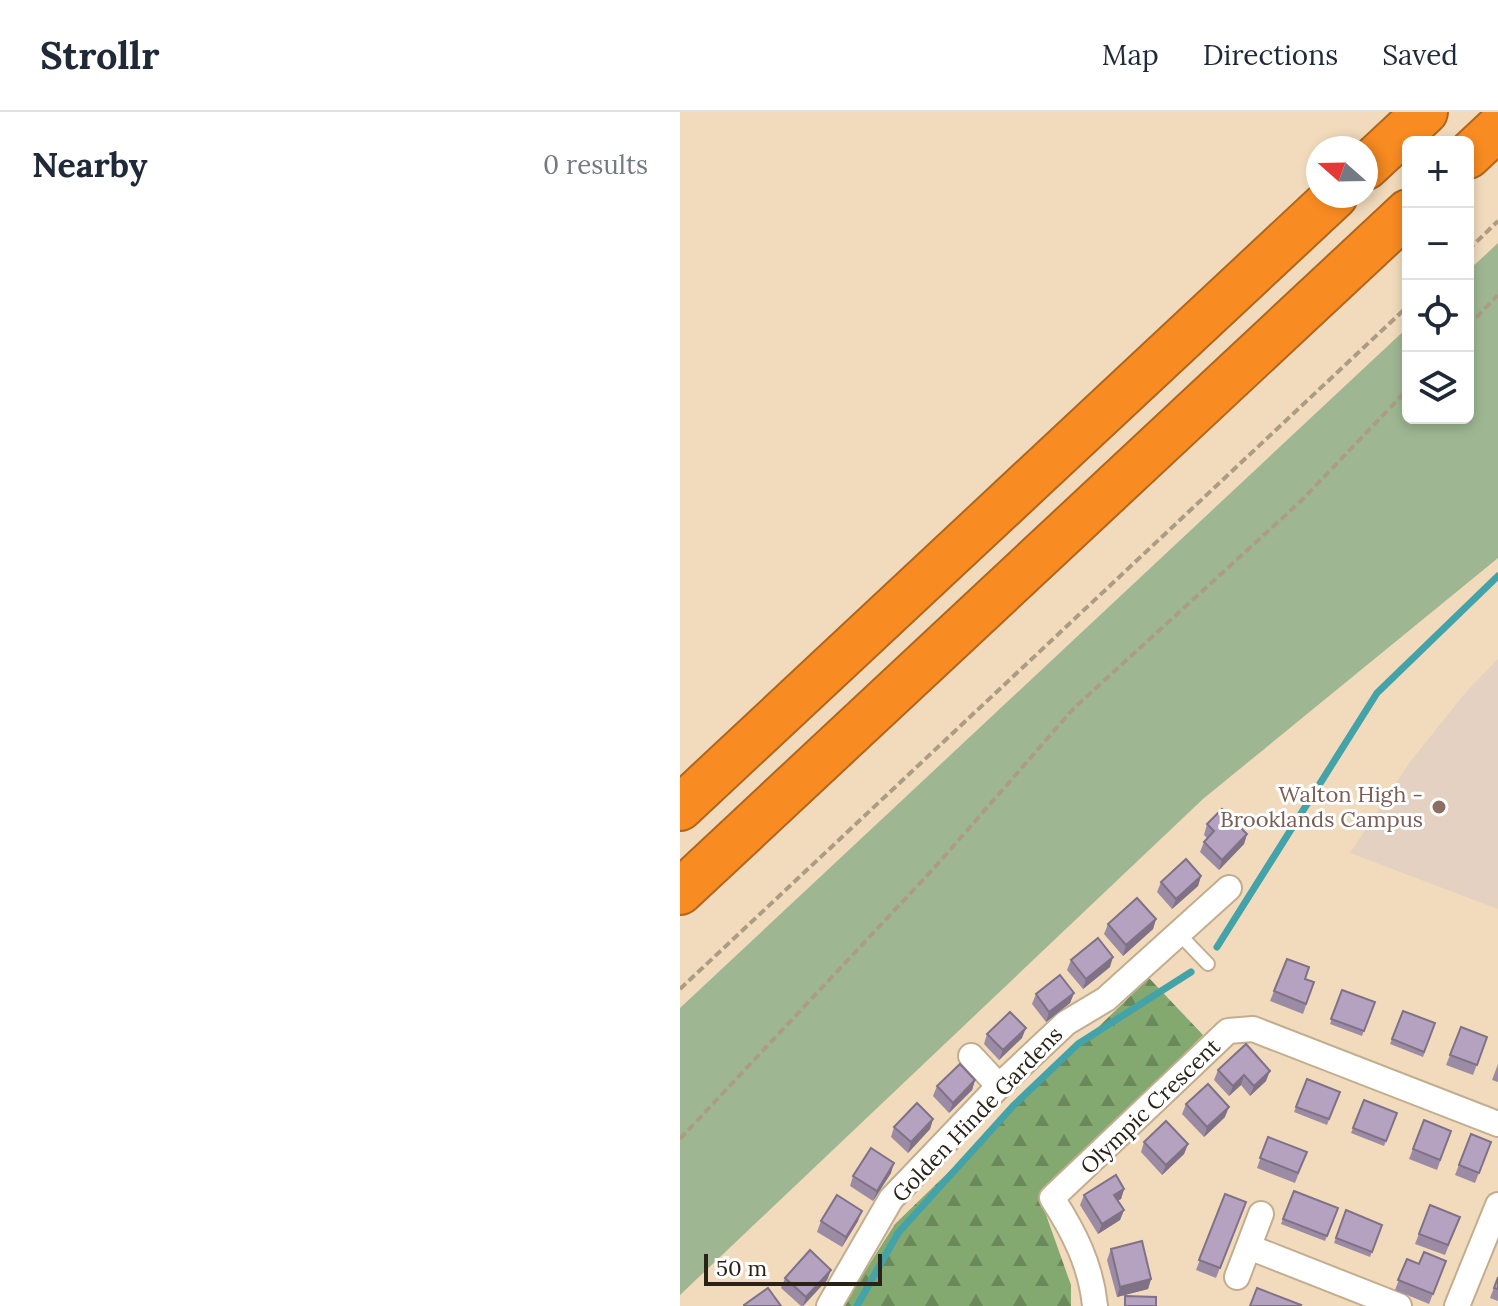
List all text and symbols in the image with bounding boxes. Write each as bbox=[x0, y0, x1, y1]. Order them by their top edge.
text: Strollr bbox=[40, 31, 159, 79]
text: Map bbox=[1102, 37, 1159, 73]
text: Directions bbox=[1203, 37, 1338, 73]
text: Saved bbox=[1382, 37, 1458, 73]
north arrow bbox=[1306, 136, 1378, 208]
map controls bbox=[1402, 136, 1474, 424]
button: + bbox=[1402, 136, 1474, 208]
text: Nearby bbox=[32, 143, 148, 186]
text: 0 results bbox=[543, 148, 648, 181]
button: − bbox=[1402, 208, 1474, 280]
button: locate bbox=[1402, 280, 1474, 352]
button: layers bbox=[1402, 352, 1474, 424]
place label: Walton High - Brooklands Campus bbox=[1220, 780, 1423, 833]
marker: Walton High - Brooklands Campus bbox=[1430, 798, 1448, 816]
street label: Golden Hinde Gardens bbox=[886, 1020, 1068, 1208]
street label: Olympic Crescent bbox=[1074, 1032, 1226, 1180]
scale bar bbox=[704, 1250, 882, 1286]
text: 50 m bbox=[716, 1254, 767, 1282]

